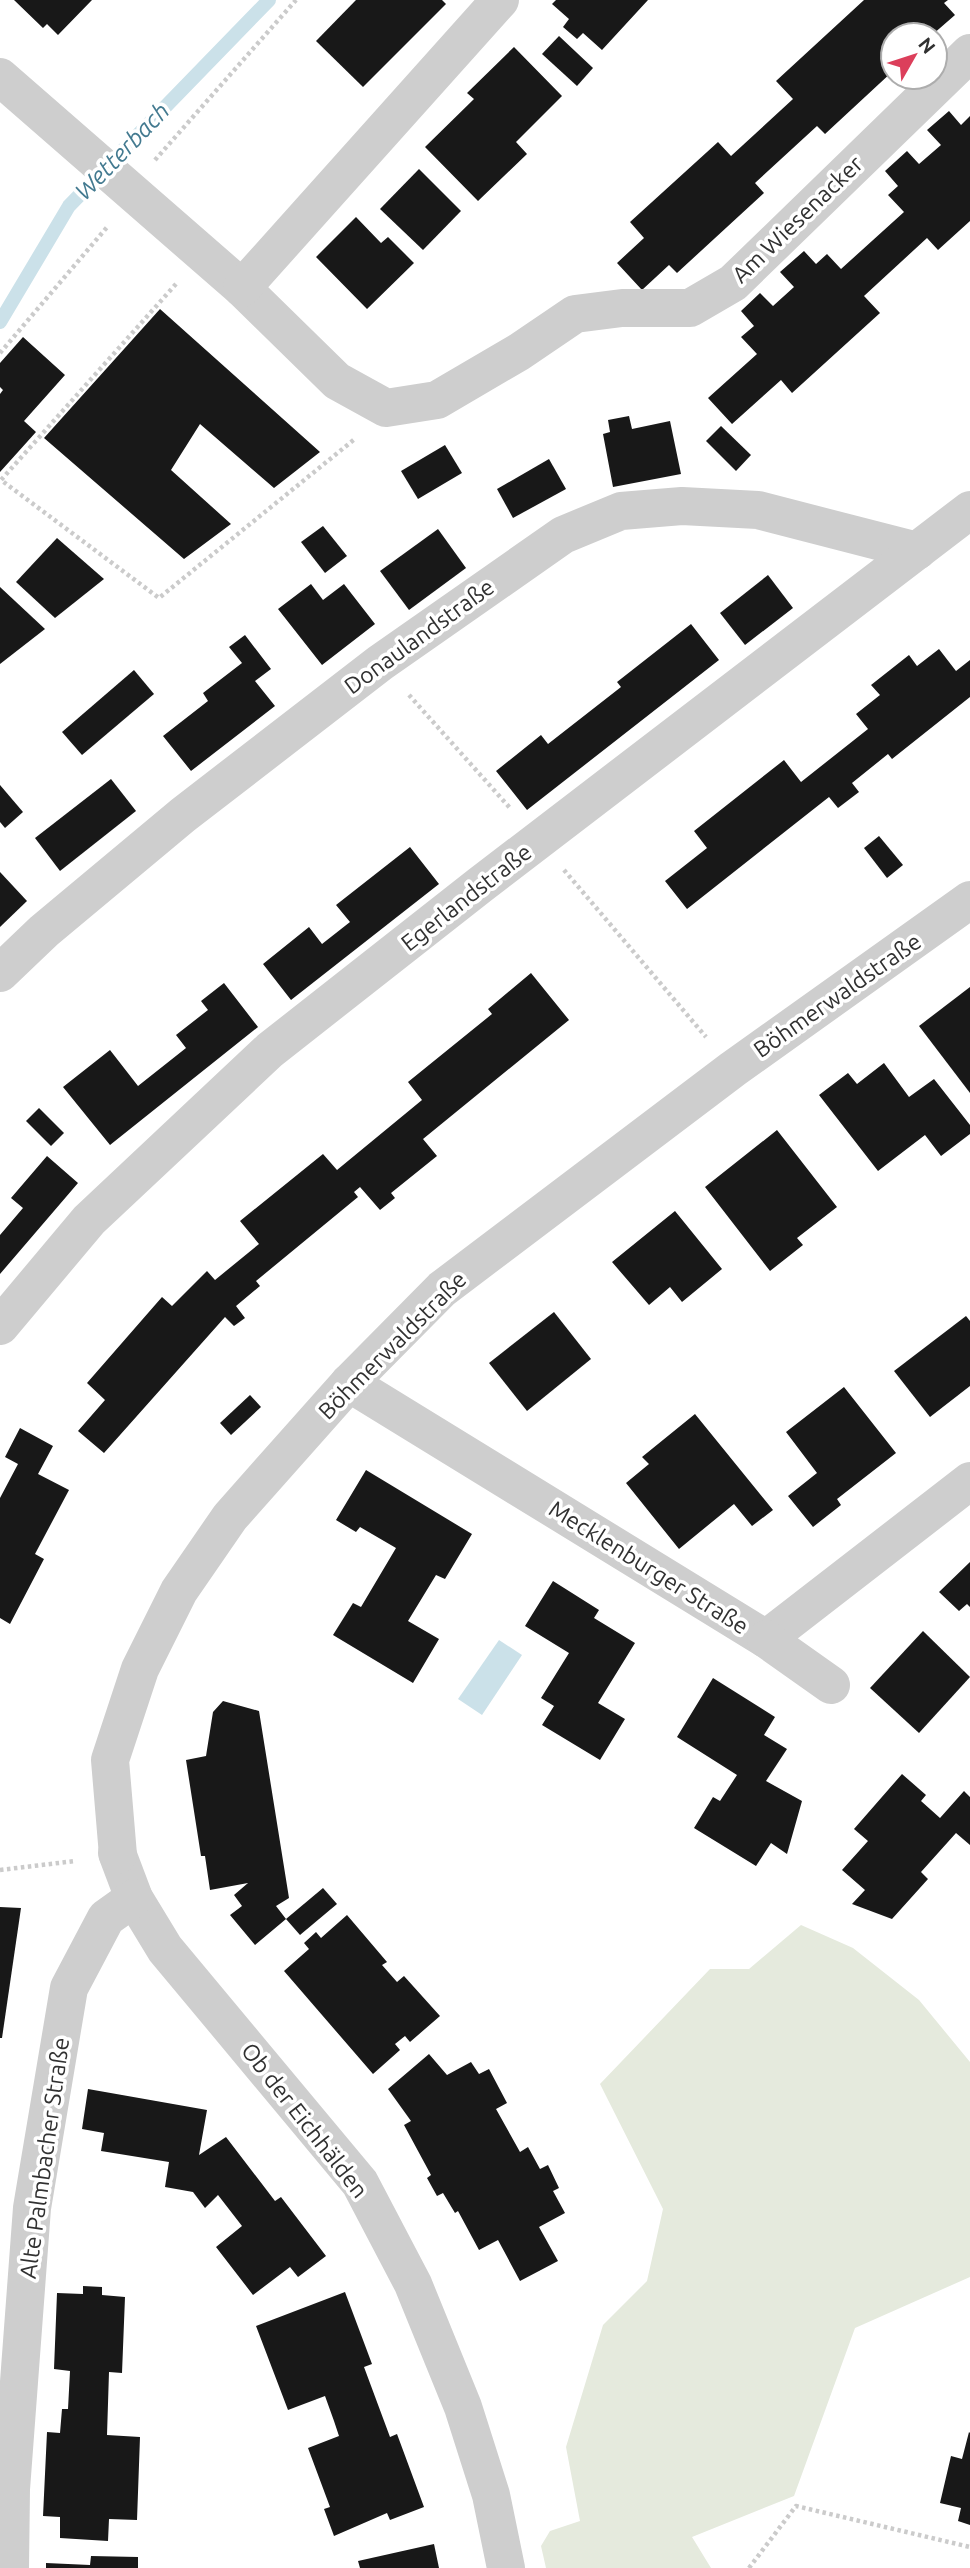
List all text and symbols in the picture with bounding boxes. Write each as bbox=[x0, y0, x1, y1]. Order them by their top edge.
north arrow bbox=[879, 21, 949, 91]
text: N bbox=[914, 33, 940, 58]
water label: Wetterbach bbox=[69, 97, 175, 205]
street label: Am Wiesenacker bbox=[727, 150, 867, 287]
street label: Donaulandstraße bbox=[339, 573, 499, 699]
street label: Egerlandstraße bbox=[396, 839, 536, 955]
street label: Böhmerwaldstraße bbox=[749, 928, 925, 1062]
street label: Böhmerwaldstraße bbox=[313, 1266, 471, 1424]
street label: Mecklenburger Straße bbox=[545, 1495, 753, 1639]
street label: Alte Palmbacher Straße bbox=[15, 2036, 73, 2280]
street label: Ob der Eichhälden bbox=[237, 2038, 373, 2202]

